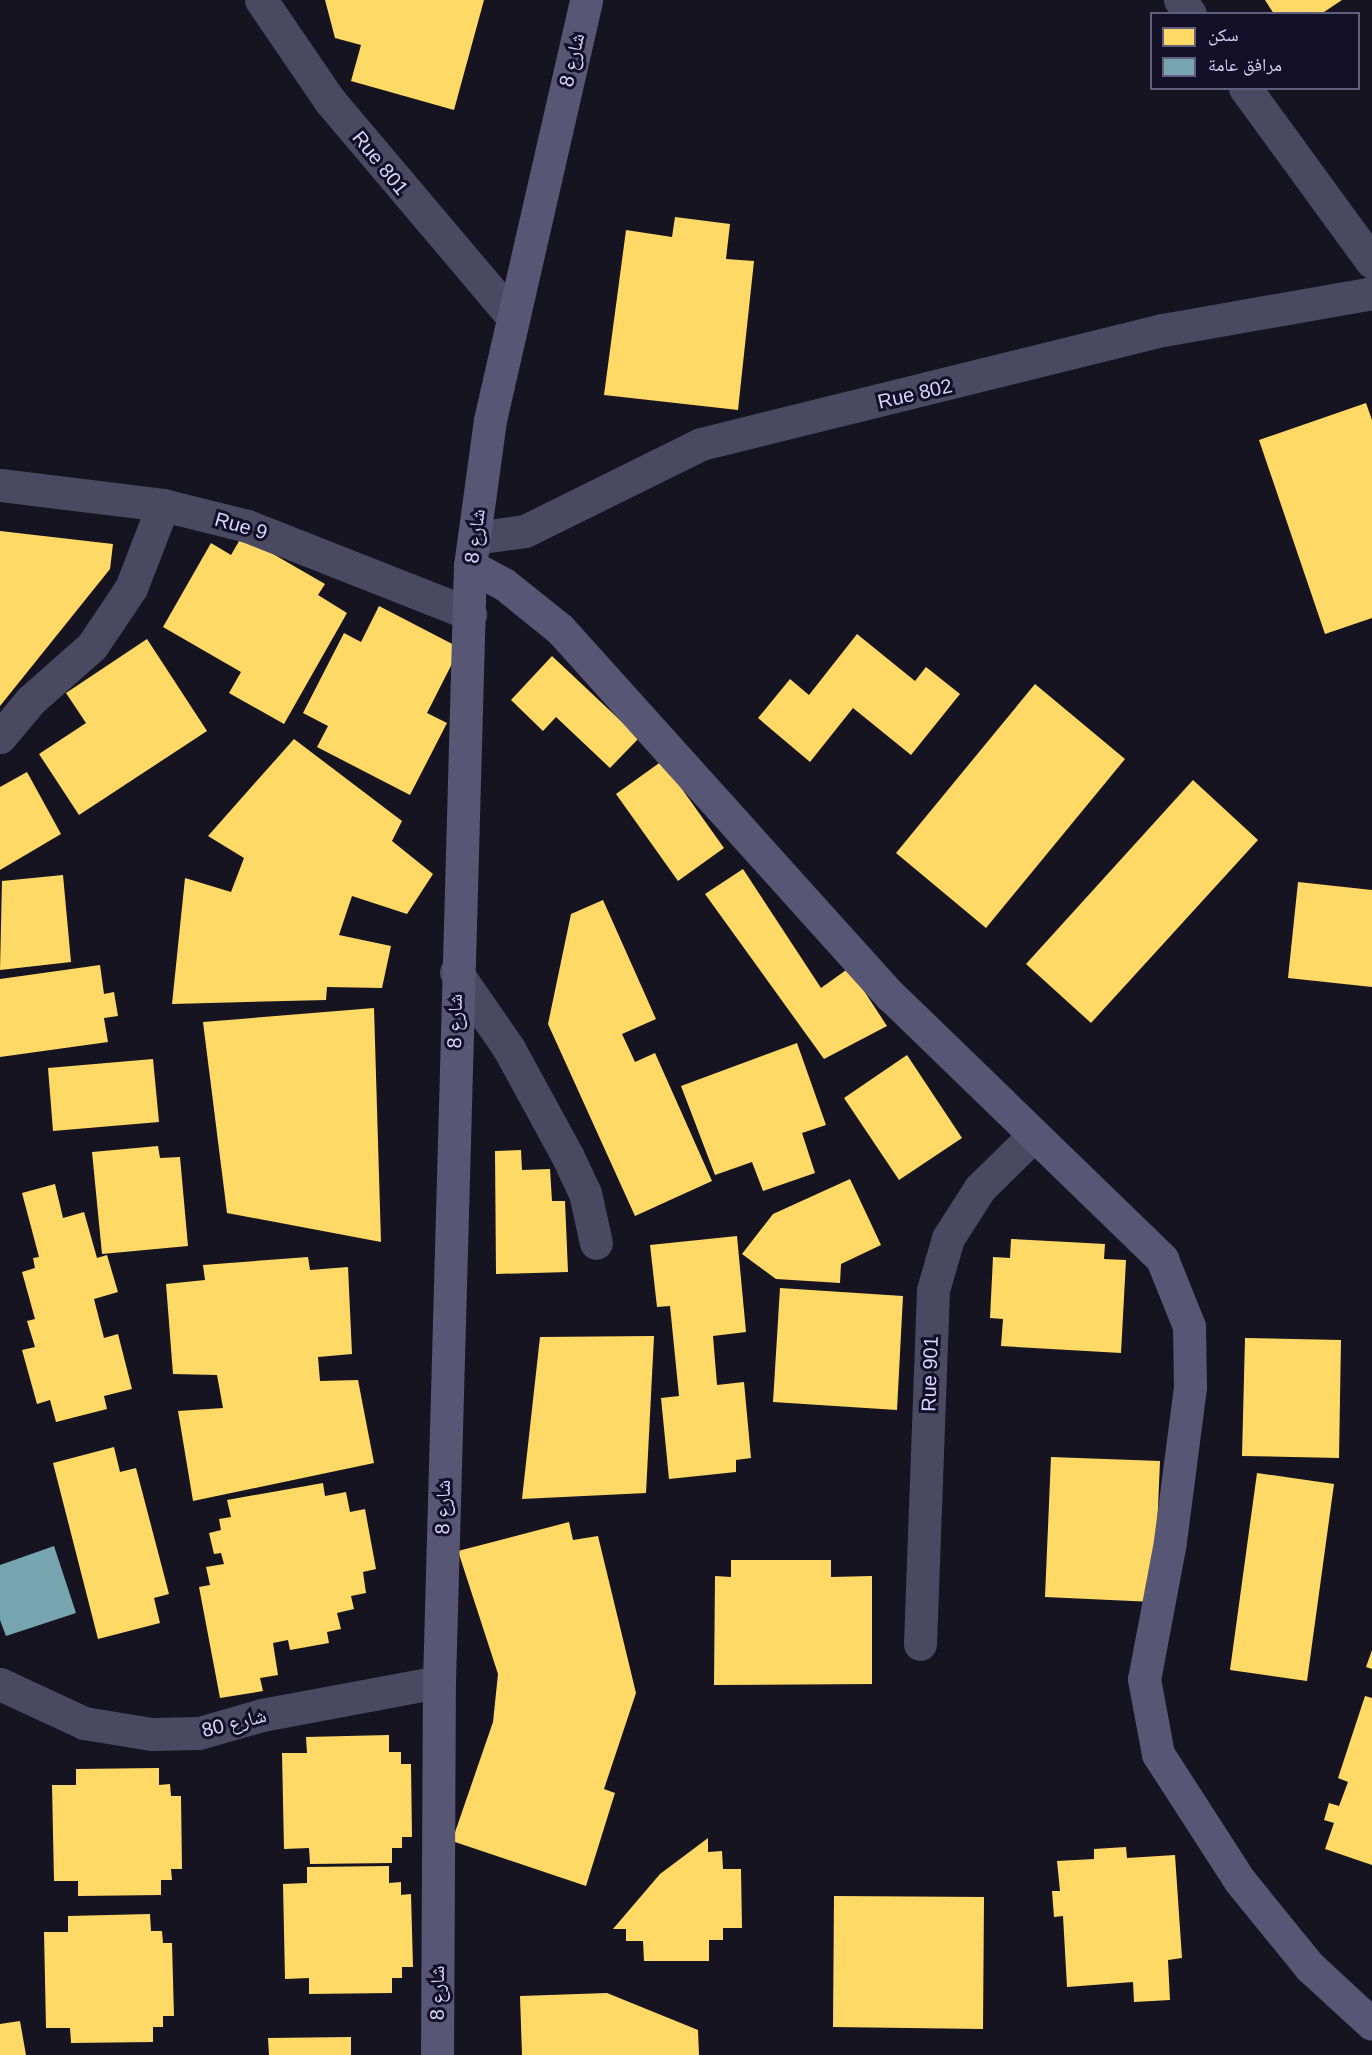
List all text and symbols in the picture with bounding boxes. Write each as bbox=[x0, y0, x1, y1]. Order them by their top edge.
legend bbox=[1150, 12, 1360, 90]
text: سكن bbox=[1208, 25, 1239, 45]
street label: شارع 8 bbox=[554, 31, 590, 89]
text: مرافق عامة bbox=[1208, 55, 1282, 75]
street label: Rue 801 bbox=[347, 126, 413, 200]
street label: Rue 802 bbox=[875, 374, 955, 414]
street label: Rue 9 bbox=[212, 507, 270, 545]
street label: شارع 8 bbox=[460, 507, 490, 565]
street label: شارع 8 bbox=[443, 993, 467, 1049]
street label: Rue 901 bbox=[917, 1336, 943, 1412]
street label: شارع 8 bbox=[431, 1479, 455, 1535]
street label: شارع 80 bbox=[199, 1703, 269, 1743]
street label: شارع 8 bbox=[425, 1966, 449, 2020]

